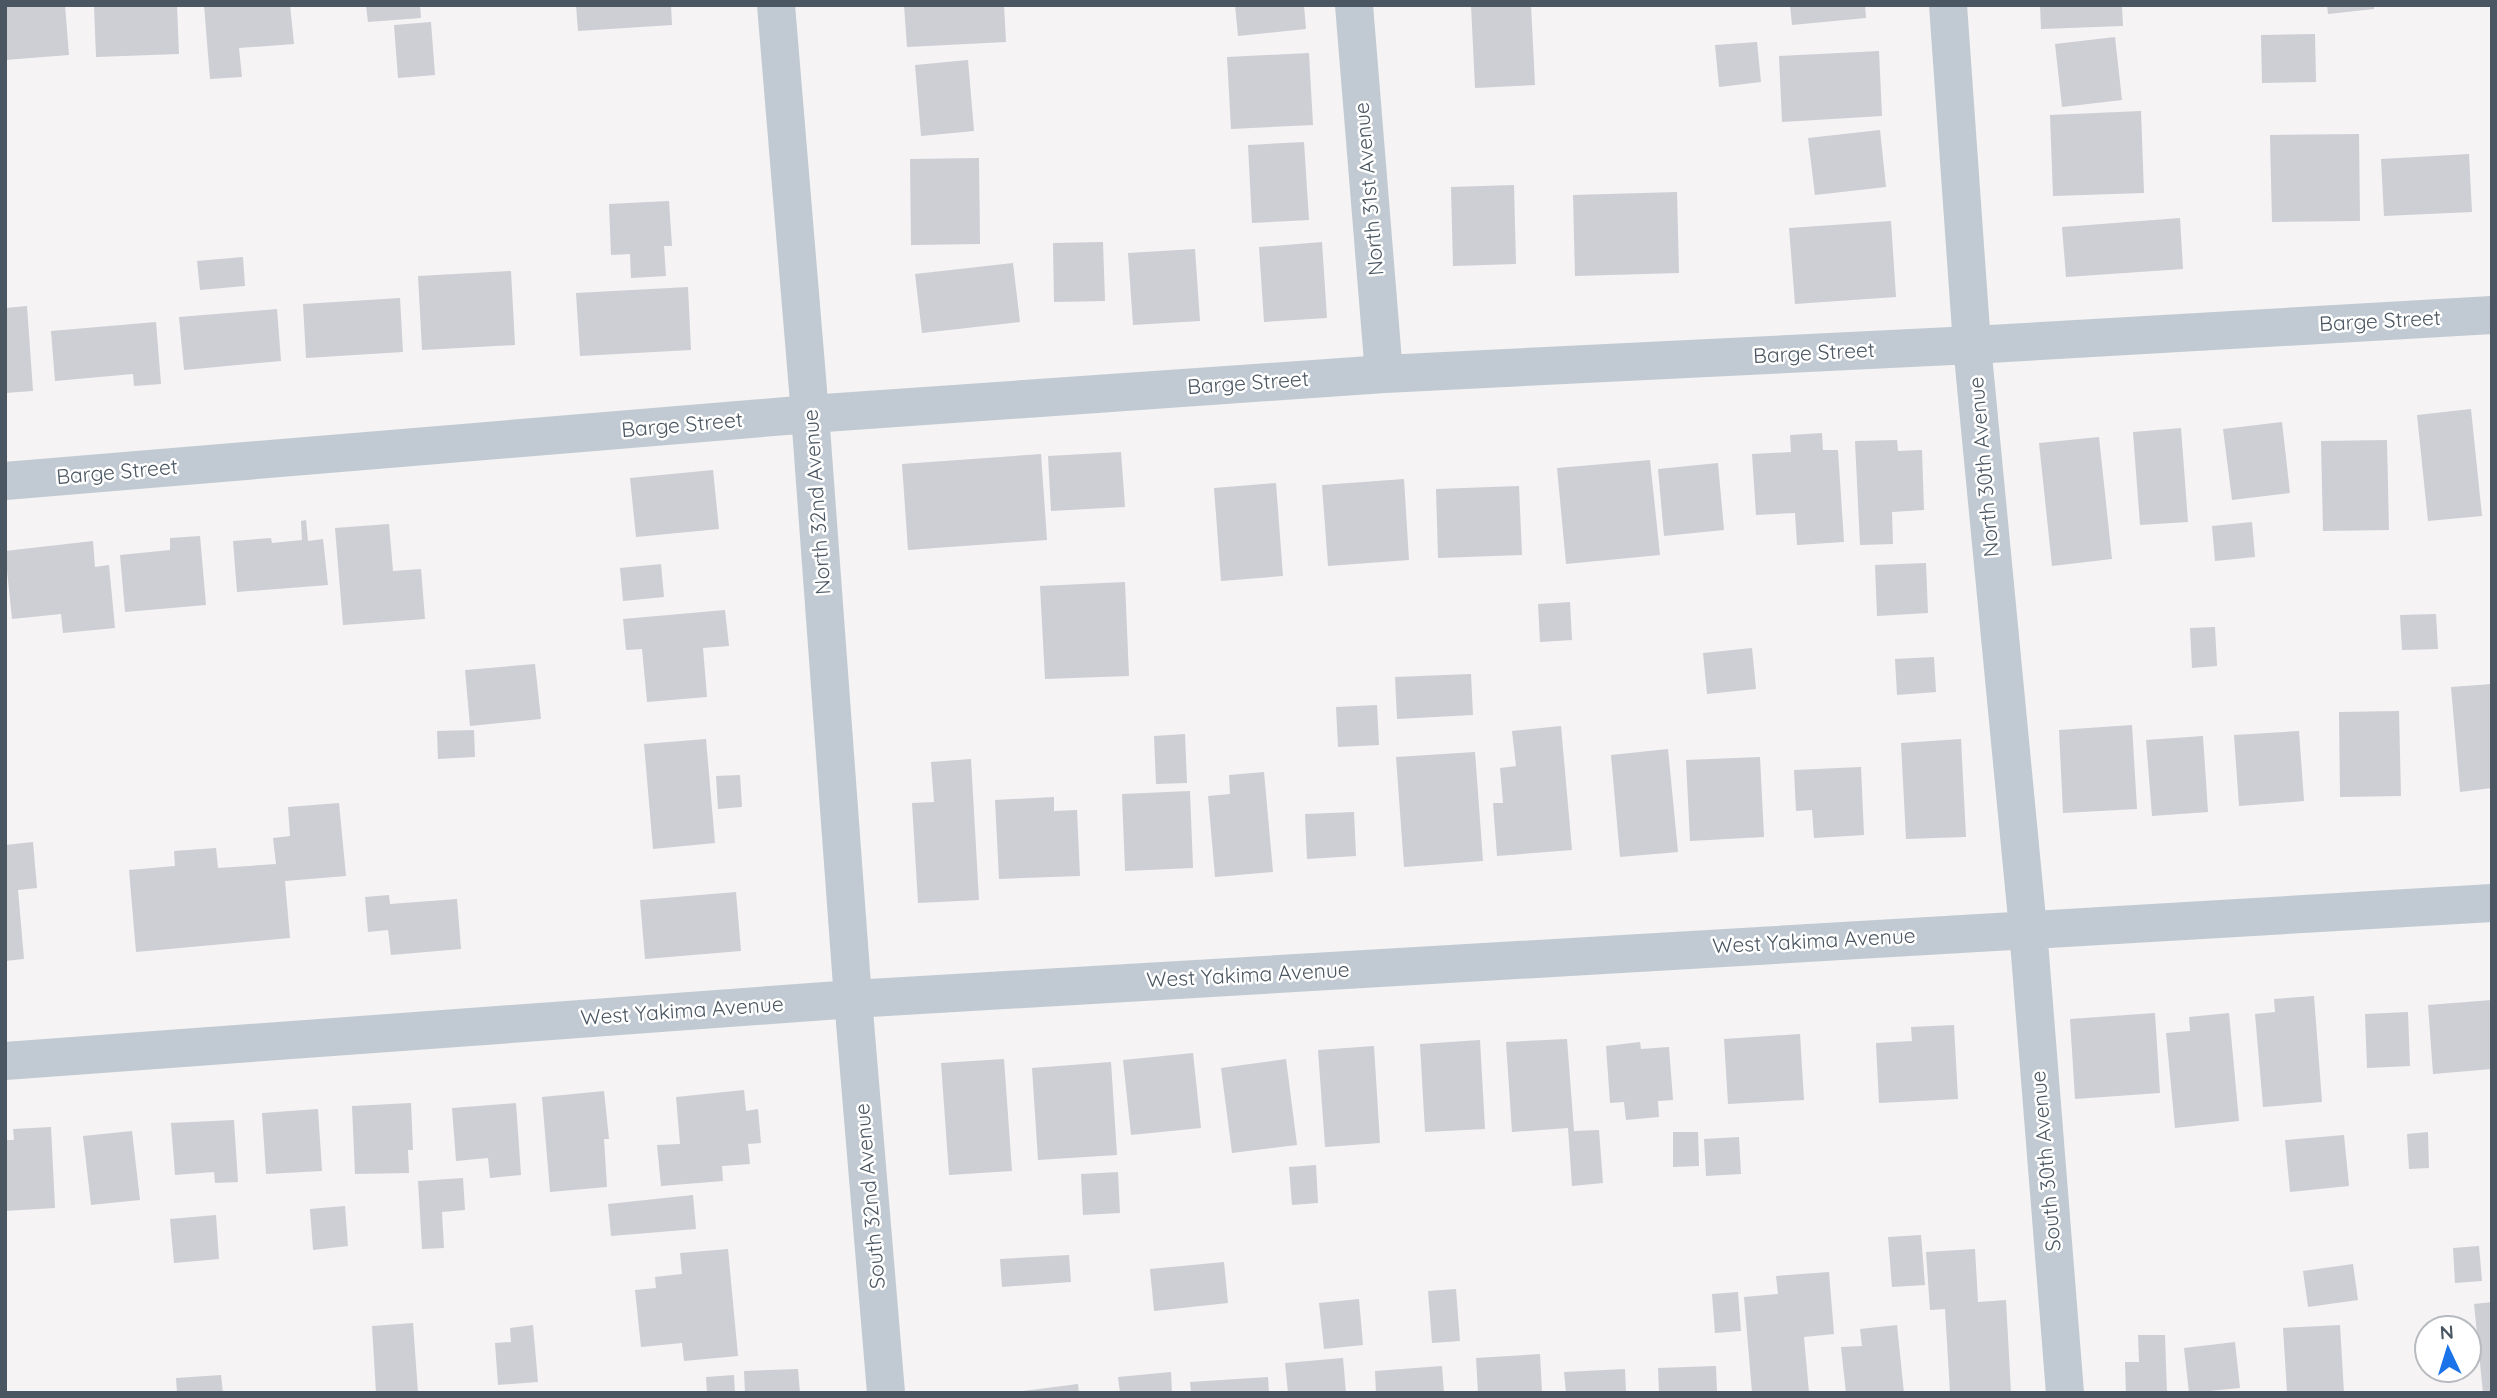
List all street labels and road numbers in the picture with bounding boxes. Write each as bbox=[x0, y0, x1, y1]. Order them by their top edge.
street label: North 31st Avenue bbox=[1347, 101, 1389, 277]
street label: Barge Street bbox=[2318, 304, 2441, 336]
street label: Barge Street bbox=[1752, 336, 1875, 368]
street label: Barge Street bbox=[1186, 365, 1310, 399]
street label: North 30th Avenue bbox=[1962, 376, 2004, 558]
street label: Barge Street bbox=[620, 406, 744, 442]
street label: North 32nd Avenue bbox=[797, 408, 835, 596]
street label: Barge Street bbox=[55, 453, 179, 489]
street label: West Yakima Avenue bbox=[1712, 922, 1916, 958]
street label: West Yakima Avenue bbox=[1146, 956, 1350, 992]
street label: West Yakima Avenue bbox=[580, 990, 784, 1030]
street label: South 30th Avenue bbox=[2024, 1070, 2066, 1253]
street label: South 32nd Avenue bbox=[848, 1102, 890, 1290]

